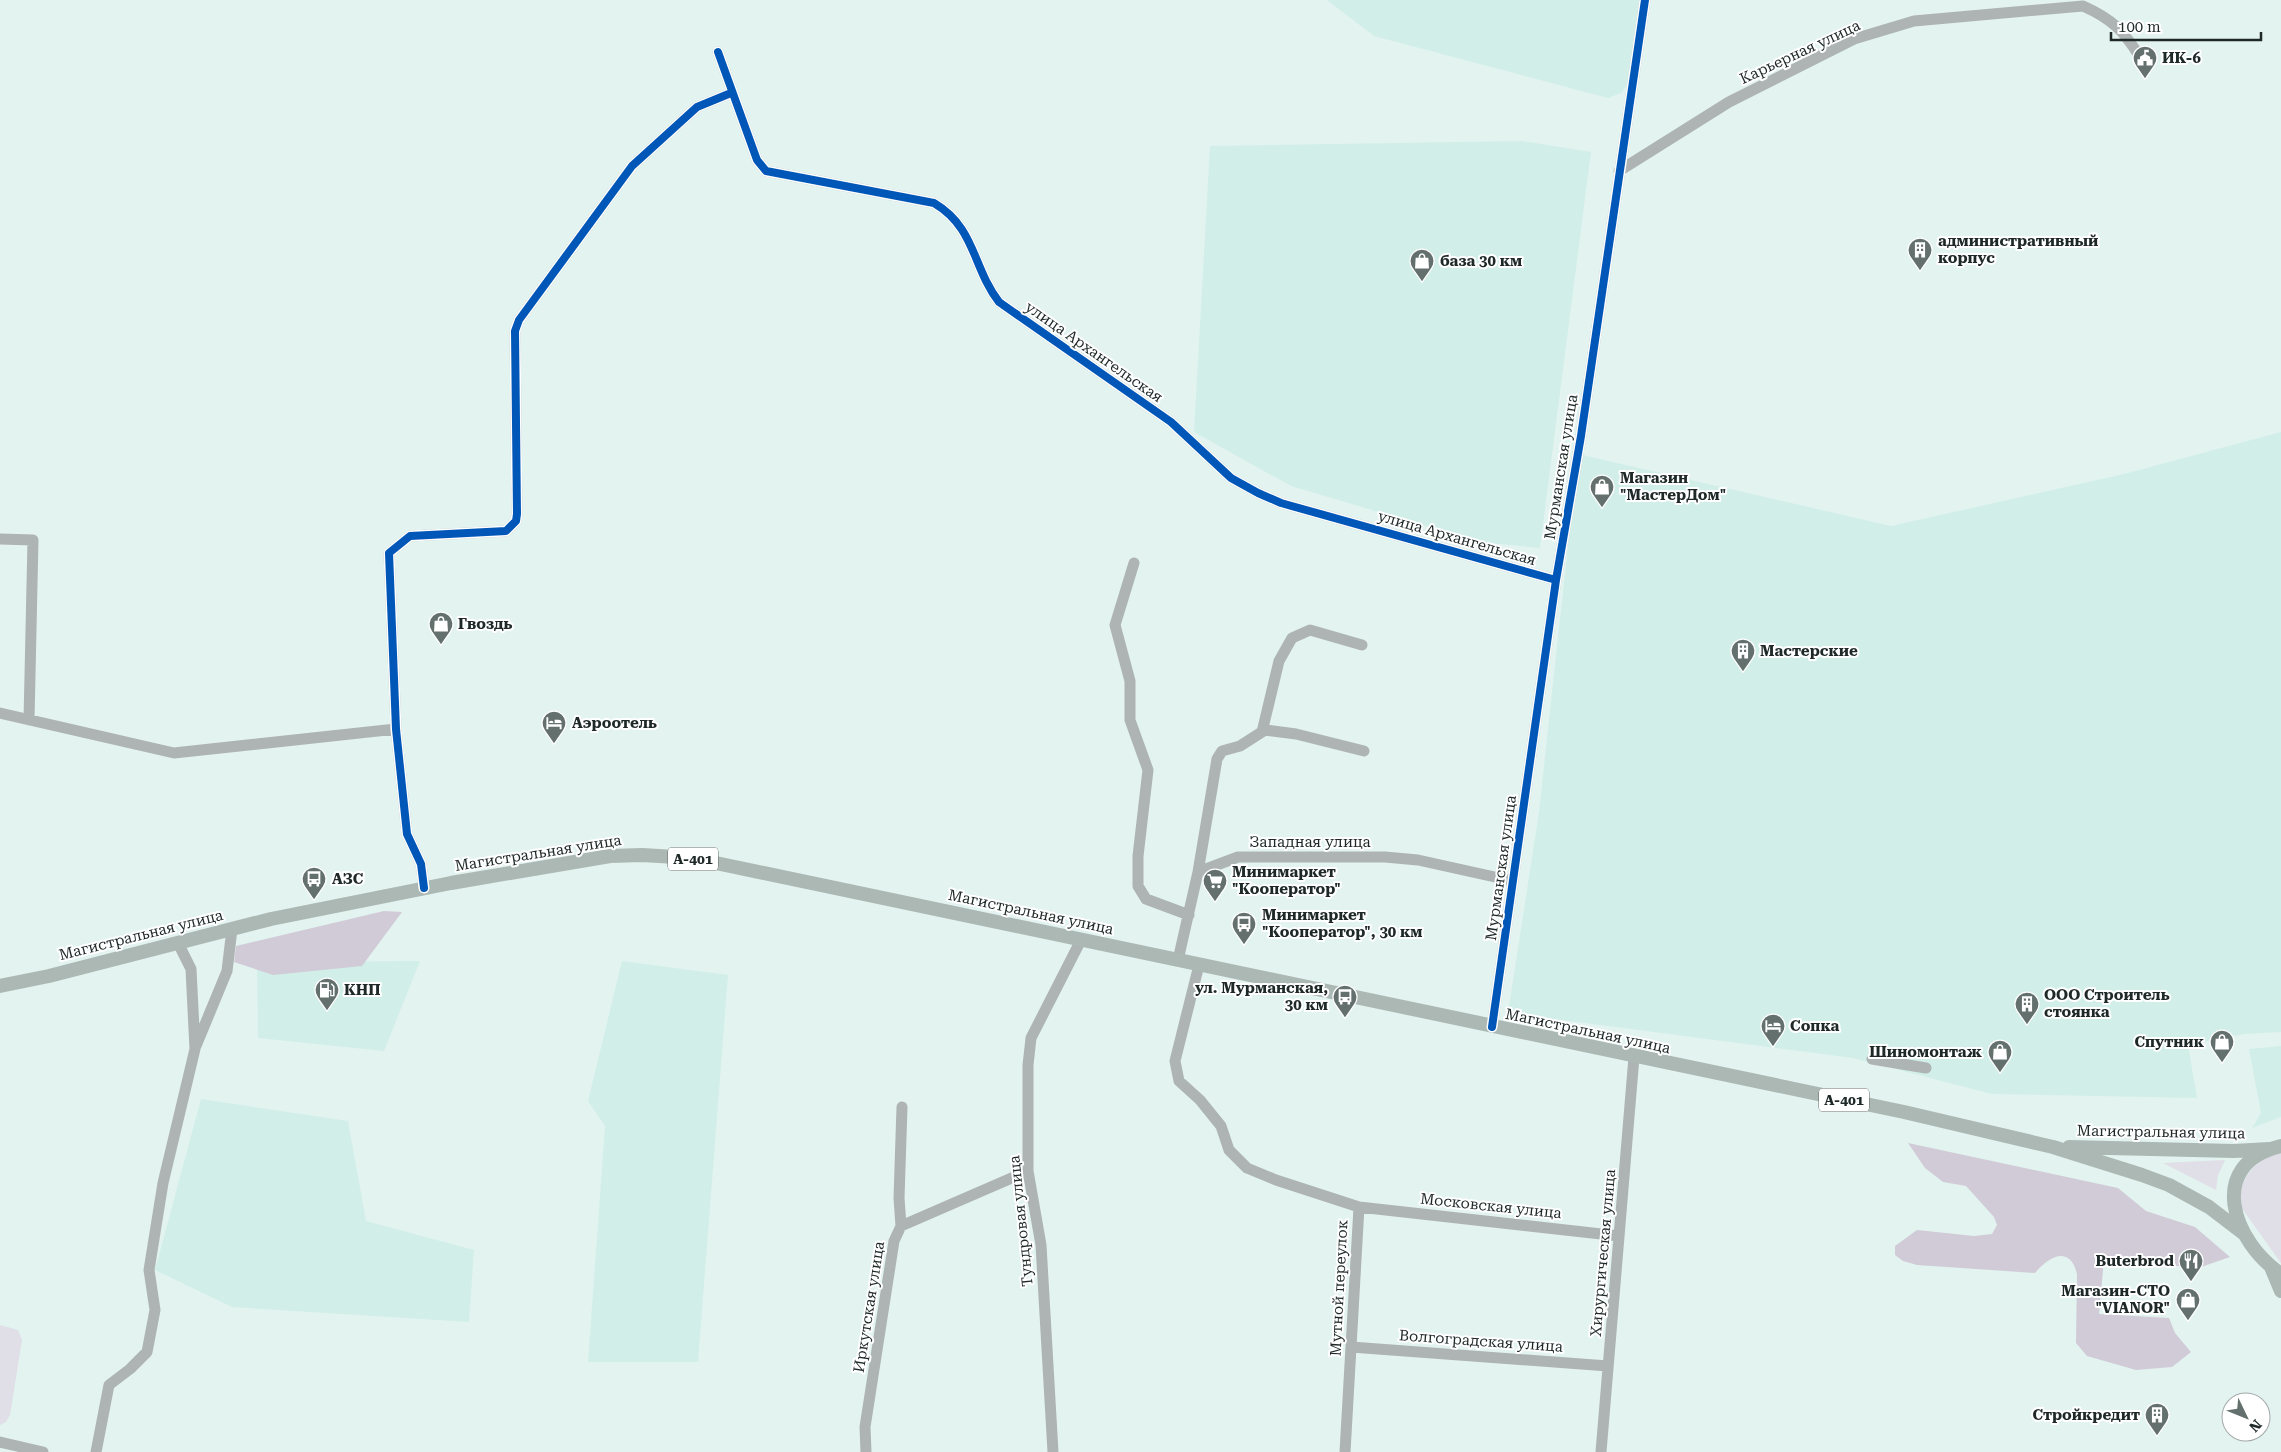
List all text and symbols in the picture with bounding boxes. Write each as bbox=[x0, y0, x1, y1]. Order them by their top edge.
scale bar bbox=[2111, 10, 2261, 42]
street label: Карьерная улица bbox=[1737, 16, 1863, 88]
text: 100 m bbox=[2118, 18, 2161, 36]
public building icon: ИК-6 bbox=[2132, 45, 2158, 79]
place label: ИК-6 bbox=[2162, 49, 2201, 67]
place label: административный корпус bbox=[1938, 232, 2098, 267]
building icon: административный корпус bbox=[1907, 237, 1933, 271]
shop icon: база 30 км bbox=[1409, 248, 1435, 282]
place label: база 30 км bbox=[1440, 252, 1522, 270]
street label: улица Архангельская bbox=[1022, 298, 1166, 406]
street label: Мурманская улица bbox=[1541, 393, 1581, 541]
place label: Магазин "МастерДом" bbox=[1620, 469, 1726, 504]
shop icon: Магазин "МастерДом" bbox=[1589, 474, 1615, 508]
street label: улица Архангельская bbox=[1376, 507, 1538, 569]
shop icon: Гвоздь bbox=[428, 611, 454, 645]
place label: Гвоздь bbox=[458, 615, 513, 633]
building icon: Мастерские bbox=[1730, 638, 1756, 672]
place label: Мастерские bbox=[1760, 642, 1858, 660]
hotel icon: Аэроотель bbox=[541, 710, 567, 744]
place label: Аэроотель bbox=[572, 714, 657, 732]
street label: Мурманская улица bbox=[1482, 794, 1520, 942]
street label: Магистральная улица bbox=[453, 831, 623, 875]
street label: Западная улица bbox=[1249, 833, 1371, 851]
road number: А-401 bbox=[668, 848, 718, 871]
place label: Минимаркет "Кооператор" bbox=[1232, 863, 1341, 898]
bus stop icon: АЗС bbox=[301, 866, 327, 900]
supermarket icon: Минимаркет "Кооператор" bbox=[1202, 868, 1228, 902]
place label: АЗС bbox=[332, 870, 364, 888]
street label: Магистральная улица bbox=[947, 886, 1115, 938]
street label: Магистральная улица bbox=[57, 906, 225, 964]
place label: Минимаркет "Кооператор", 30 км bbox=[1262, 906, 1423, 941]
bus stop icon: Минимаркет "Кооператор", 30 км bbox=[1231, 911, 1257, 945]
fuel station icon: КНП bbox=[314, 977, 340, 1011]
place label: ул. Мурманская, 30 км bbox=[1195, 979, 1328, 1014]
place label: КНП bbox=[344, 981, 380, 999]
bus stop icon: ул. Мурманская, 30 км bbox=[1332, 984, 1358, 1018]
place label: ООО Строитель стоянка bbox=[2044, 986, 2170, 1021]
building icon: ООО Строитель стоянка bbox=[2014, 991, 2040, 1025]
street label: Магистральная улица bbox=[1504, 1005, 1672, 1057]
hotel icon: Сопка bbox=[1760, 1013, 1786, 1047]
place label: Сопка bbox=[1790, 1017, 1840, 1035]
shop icon: Спутник bbox=[2209, 1029, 2235, 1063]
place label: Спутник bbox=[2134, 1033, 2205, 1051]
shop icon: Шиномонтаж bbox=[1987, 1039, 2013, 1073]
place label: Шиномонтаж bbox=[1869, 1043, 1983, 1061]
road number: А-401 bbox=[1819, 1088, 1869, 1112]
street label: Магистральная улица bbox=[2077, 1122, 2245, 1142]
street label: Тундровая улица bbox=[1005, 1154, 1037, 1288]
street label: Хирургическая улица bbox=[1587, 1168, 1619, 1338]
street label: Московская улица bbox=[1419, 1190, 1563, 1222]
street label: Мутной переулок bbox=[1326, 1219, 1352, 1357]
street label: Иркутская улица bbox=[850, 1240, 888, 1374]
restaurant icon: Buterbrod bbox=[2178, 1248, 2204, 1282]
place label: Buterbrod bbox=[2095, 1252, 2174, 1270]
place label: Магазин-СТО "VIANOR" bbox=[2061, 1282, 2170, 1317]
shop icon: Магазин-СТО "VIANOR" bbox=[2175, 1287, 2201, 1321]
street label: Волгоградская улица bbox=[1399, 1326, 1563, 1356]
north arrow bbox=[2221, 1392, 2271, 1442]
building icon: Стройкредит bbox=[2144, 1402, 2170, 1436]
place label: Стройкредит bbox=[2032, 1406, 2140, 1424]
text: N bbox=[2246, 1416, 2265, 1435]

